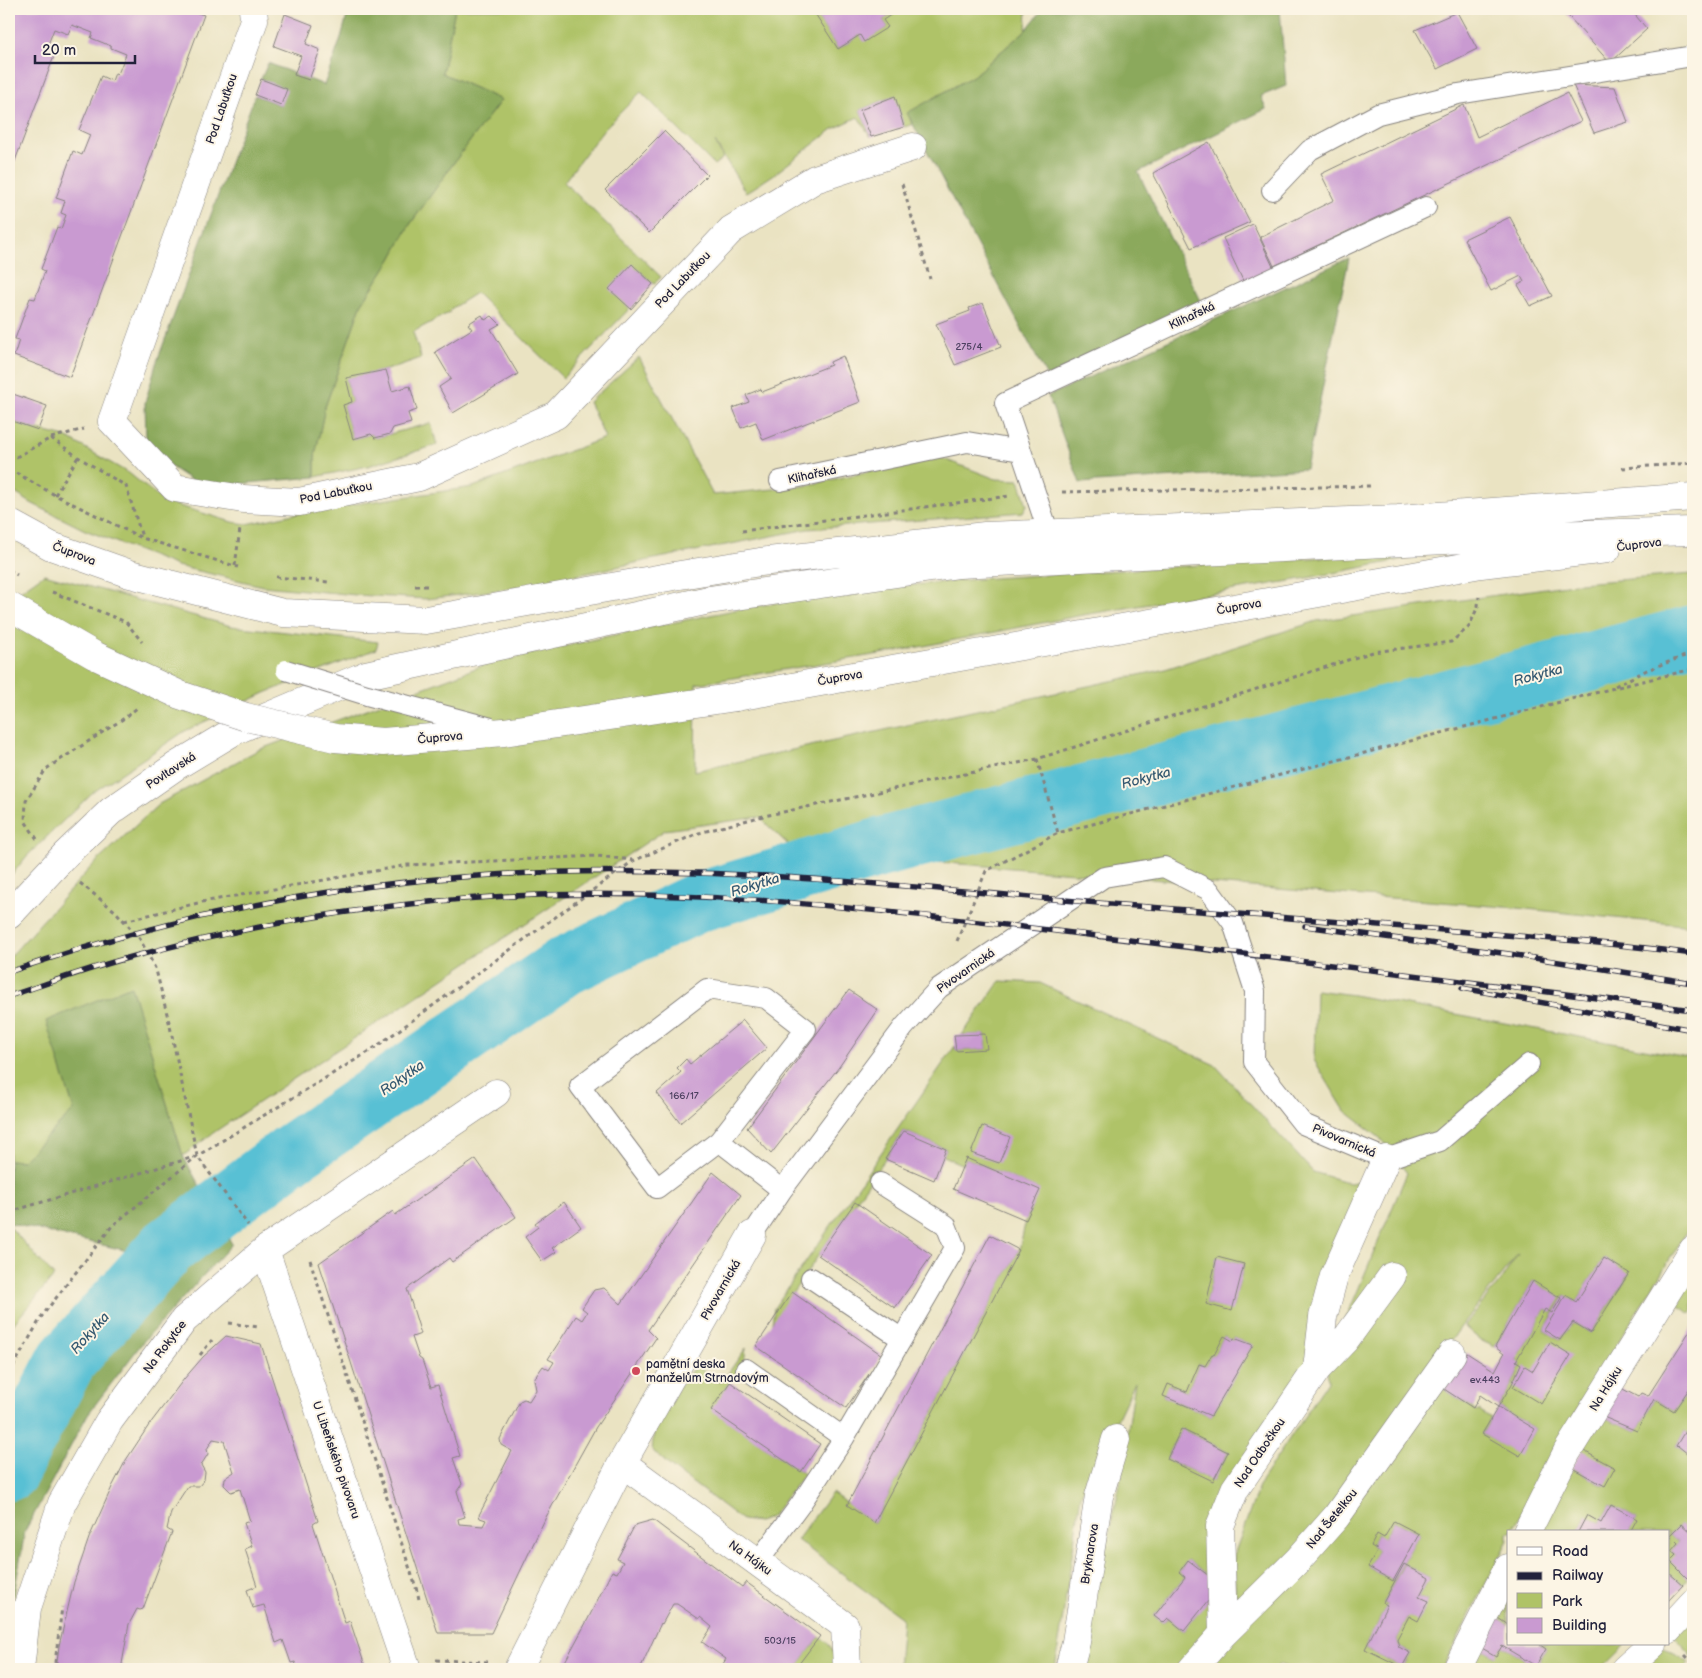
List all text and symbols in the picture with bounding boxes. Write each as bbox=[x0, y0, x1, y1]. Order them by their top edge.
scale bar bbox=[35, 32, 135, 64]
text: 20 m bbox=[42, 41, 76, 60]
street label: Pod Labuťkou bbox=[203, 72, 241, 146]
street label: Pod Labuťkou bbox=[652, 248, 714, 312]
street label: Klihařská bbox=[1167, 299, 1218, 333]
house number: 275/4 bbox=[955, 341, 983, 353]
street label: Klihařská bbox=[786, 463, 838, 487]
street label: Pod Labuťkou bbox=[299, 479, 373, 507]
street label: Čuprova bbox=[1615, 533, 1663, 555]
street label: Čuprova bbox=[50, 537, 99, 569]
street label: Čuprova bbox=[1215, 594, 1263, 618]
water label: Rokytka bbox=[1512, 660, 1565, 690]
street label: Čuprova bbox=[816, 665, 864, 689]
street label: Čuprova bbox=[417, 727, 463, 747]
street label: Povltavská bbox=[143, 749, 199, 793]
water label: Rokytka bbox=[1120, 763, 1173, 793]
water label: Rokytka bbox=[728, 869, 782, 900]
street label: Pivovarnická bbox=[934, 945, 998, 997]
water label: Rokytka bbox=[377, 1057, 428, 1099]
house number: 166/17 bbox=[669, 1090, 699, 1102]
street label: Pivovarnická bbox=[1310, 1121, 1378, 1161]
street label: Pivovarnická bbox=[698, 1257, 744, 1323]
water label: Rokytka bbox=[67, 1309, 113, 1357]
street label: Na Rokytce bbox=[140, 1317, 190, 1377]
place label: pamětní deska manželům Strnadovým bbox=[646, 1357, 769, 1386]
street label: Na Hájku bbox=[1586, 1364, 1626, 1414]
marker: pamětní deska manželům Strnadovým bbox=[630, 1365, 642, 1377]
house number: ev.443 bbox=[1470, 1374, 1500, 1386]
street label: U Libeňského pivovaru bbox=[309, 1399, 363, 1521]
street label: Nad Odbočkou bbox=[1231, 1415, 1289, 1491]
street label: Nad Šetelkou bbox=[1302, 1485, 1361, 1552]
street label: Bryknarova bbox=[1078, 1522, 1102, 1585]
legend bbox=[1507, 1530, 1670, 1646]
street label: Na Hájku bbox=[725, 1537, 775, 1579]
text: Road bbox=[1552, 1542, 1588, 1561]
text: Railway bbox=[1552, 1566, 1603, 1585]
text: Park bbox=[1552, 1592, 1583, 1611]
text: Building bbox=[1552, 1616, 1607, 1635]
house number: 503/15 bbox=[764, 1635, 796, 1647]

